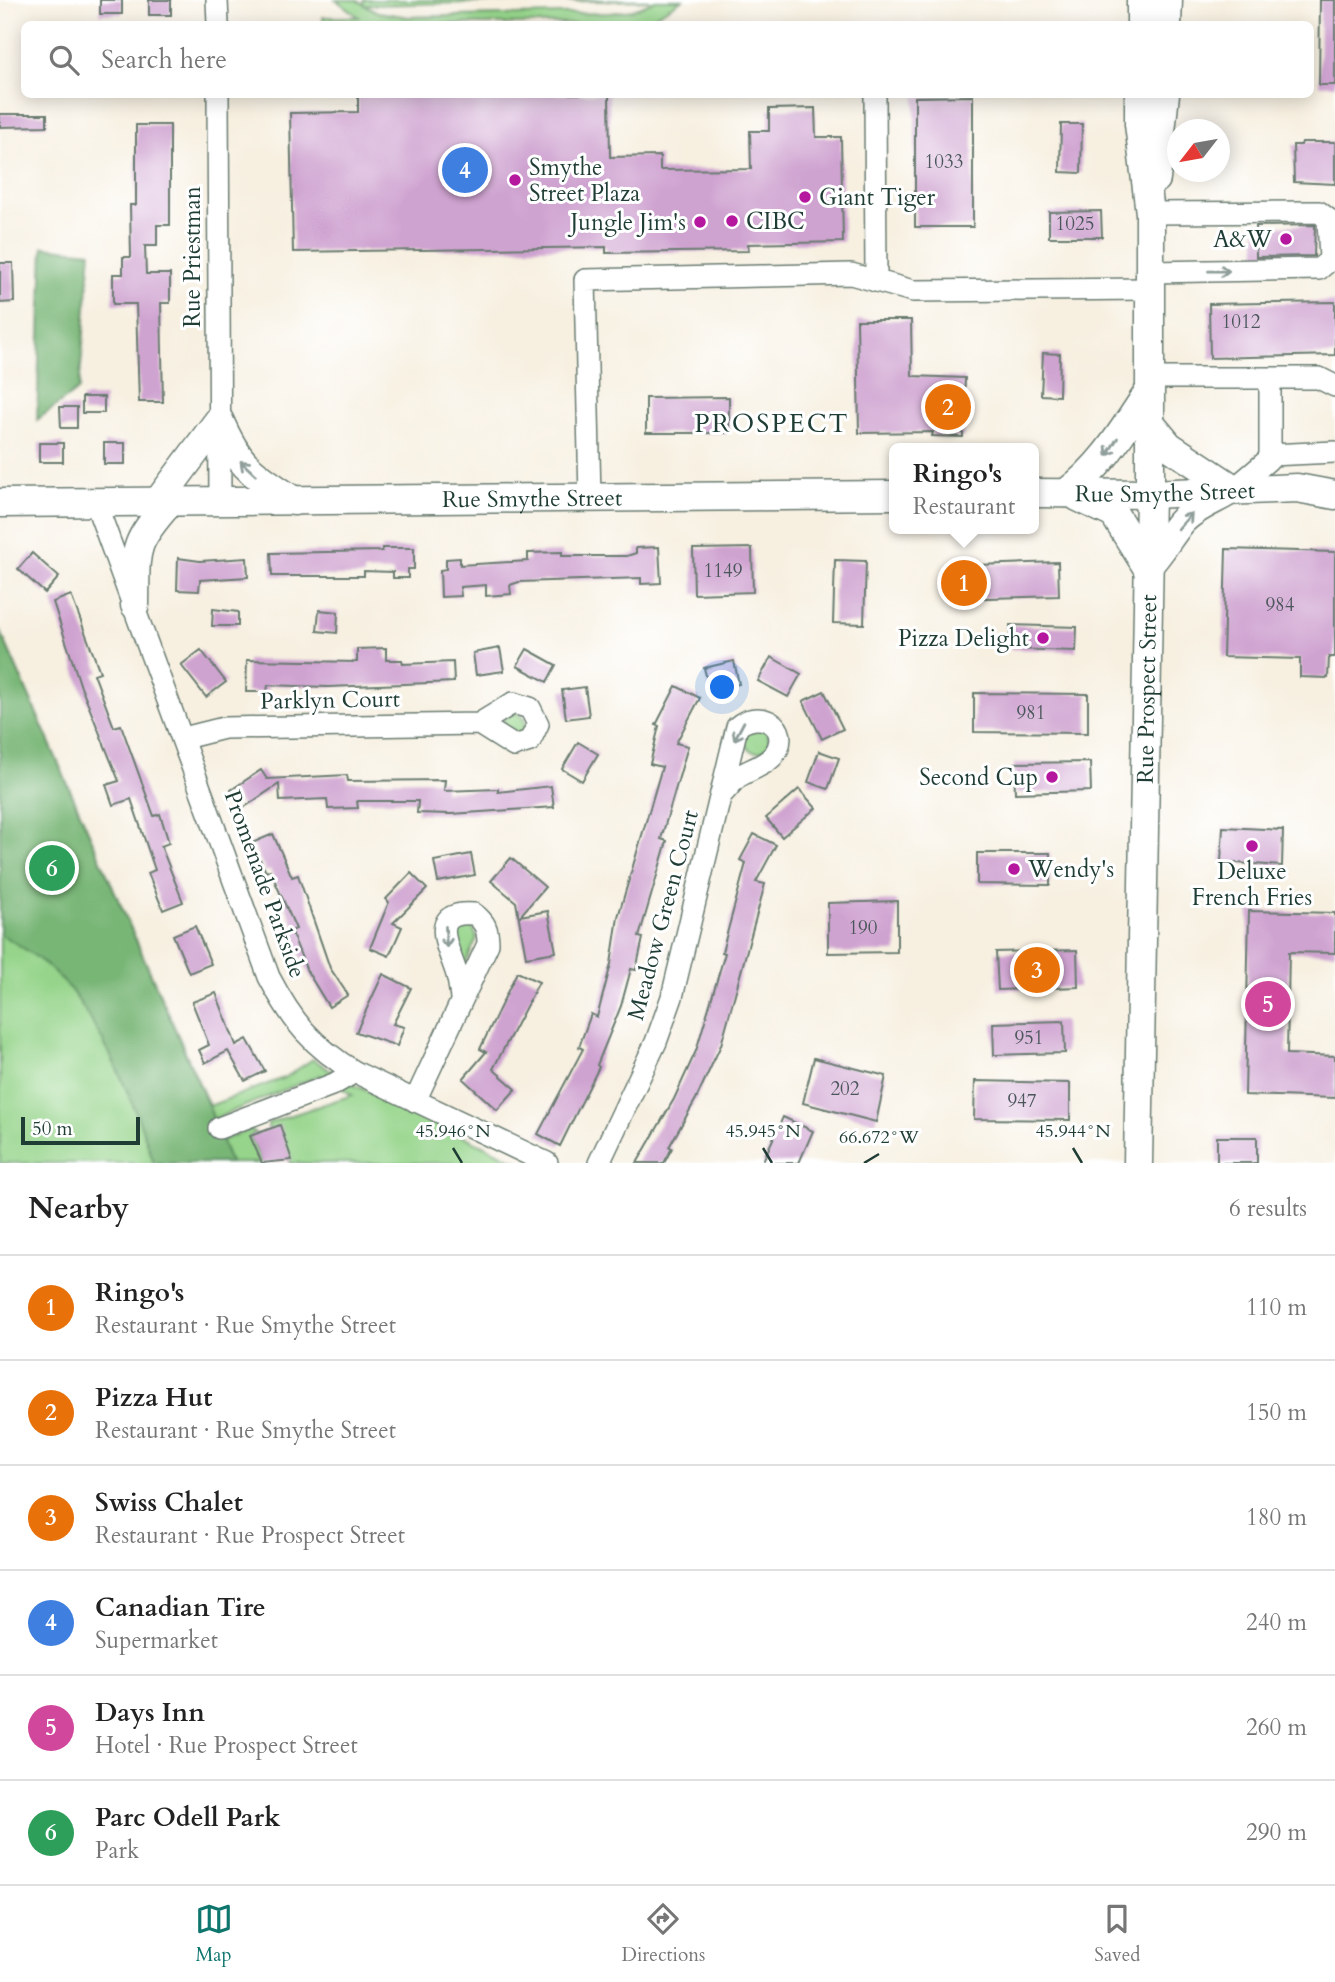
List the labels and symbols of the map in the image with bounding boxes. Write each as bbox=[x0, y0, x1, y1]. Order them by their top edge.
north arrow bbox=[1167, 119, 1230, 182]
pin: 4 bbox=[442, 144, 488, 196]
house number: 1033 bbox=[925, 149, 963, 175]
place label: Smythe Street Plaza bbox=[529, 152, 640, 209]
marker: Smythe Street Plaza bbox=[507, 172, 523, 188]
place label: Giant Tiger bbox=[819, 182, 936, 213]
street label: Rue Priestman bbox=[177, 186, 208, 328]
marker: Giant Tiger bbox=[797, 189, 813, 205]
place label: CIBC bbox=[746, 206, 805, 237]
place label: Jungle Jim's bbox=[568, 207, 686, 238]
house number: 1025 bbox=[1056, 211, 1094, 237]
marker: CIBC bbox=[724, 213, 740, 229]
marker: Jungle Jim's bbox=[692, 214, 708, 230]
place label: A&W bbox=[1213, 224, 1273, 255]
marker: A&W bbox=[1278, 231, 1294, 247]
one-way arrow bbox=[1207, 264, 1230, 277]
house number: 1012 bbox=[1222, 309, 1261, 335]
pin: 2 bbox=[925, 381, 971, 433]
district label: PROSPECT bbox=[694, 406, 850, 441]
one-way arrow bbox=[1104, 437, 1118, 457]
one-way arrow bbox=[239, 460, 257, 476]
street label: Rue Smythe Street bbox=[1075, 474, 1256, 510]
street label: Rue Smythe Street bbox=[442, 482, 622, 515]
one-way arrow bbox=[1177, 512, 1193, 530]
pin: 1 bbox=[941, 557, 987, 609]
house number: 1149 bbox=[704, 558, 743, 584]
house number: 984 bbox=[1265, 592, 1295, 618]
street label: Rue Prospect Street bbox=[1129, 594, 1164, 784]
place label: Pizza Delight bbox=[898, 623, 1029, 654]
marker: Pizza Delight bbox=[1035, 630, 1051, 646]
your location bbox=[705, 670, 739, 704]
street label: Parklyn Court bbox=[260, 683, 400, 717]
house number: 981 bbox=[1016, 700, 1046, 726]
one-way arrow bbox=[731, 721, 745, 741]
place label: Second Cup bbox=[919, 762, 1038, 793]
marker: Second Cup bbox=[1044, 769, 1060, 785]
street label: Promenade Parkside bbox=[217, 786, 313, 982]
street label: Meadow Green Court bbox=[620, 806, 706, 1024]
marker: Deluxe French Fries bbox=[1244, 838, 1260, 854]
pin: 6 bbox=[29, 842, 75, 894]
place label: Wendy's bbox=[1027, 854, 1114, 885]
place label: Deluxe French Fries bbox=[1192, 856, 1312, 913]
marker: Wendy's bbox=[1006, 861, 1022, 877]
house number: 190 bbox=[848, 915, 878, 941]
one-way arrow bbox=[439, 926, 452, 949]
pin: 3 bbox=[1014, 944, 1060, 996]
pin: 5 bbox=[1245, 978, 1291, 1030]
house number: 951 bbox=[1014, 1025, 1044, 1051]
house number: 202 bbox=[830, 1076, 860, 1102]
house number: 947 bbox=[1007, 1088, 1037, 1114]
scale bar bbox=[21, 1114, 140, 1146]
text: 45.946°N bbox=[415, 1119, 491, 1144]
text: 45.945°N bbox=[725, 1119, 801, 1144]
text: 45.944°N bbox=[1035, 1119, 1111, 1144]
text: 66.672°W bbox=[839, 1125, 919, 1150]

